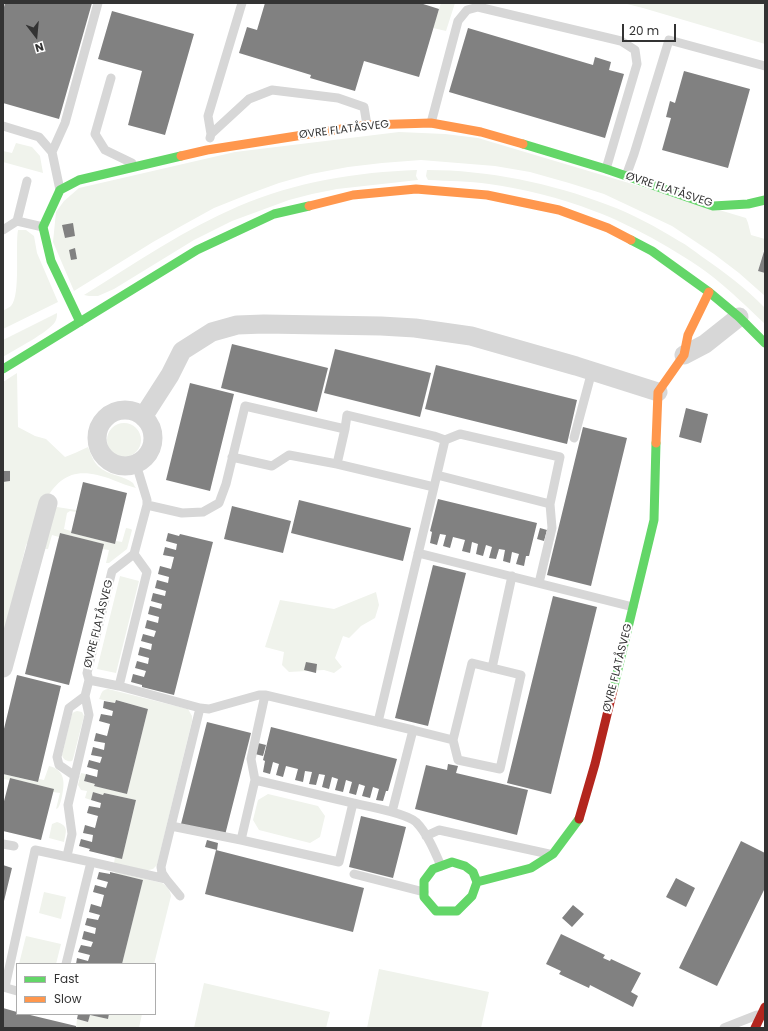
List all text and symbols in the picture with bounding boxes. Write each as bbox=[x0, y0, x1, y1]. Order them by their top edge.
north arrow bbox=[16, 16, 56, 56]
scale bar bbox=[624, 16, 678, 42]
text: 20 m bbox=[629, 22, 659, 39]
text: N bbox=[33, 39, 45, 56]
street label: ØVRE FLATÅSVEG bbox=[298, 118, 390, 142]
street label: ØVRE FLATÅSVEG bbox=[624, 170, 714, 210]
street label: ØVRE FLATÅSVEG bbox=[82, 578, 116, 670]
street label: ØVRE FLATÅSVEG bbox=[601, 622, 635, 714]
legend bbox=[16, 963, 156, 1015]
text: Fast bbox=[54, 970, 79, 987]
text: Slow bbox=[54, 990, 82, 1007]

